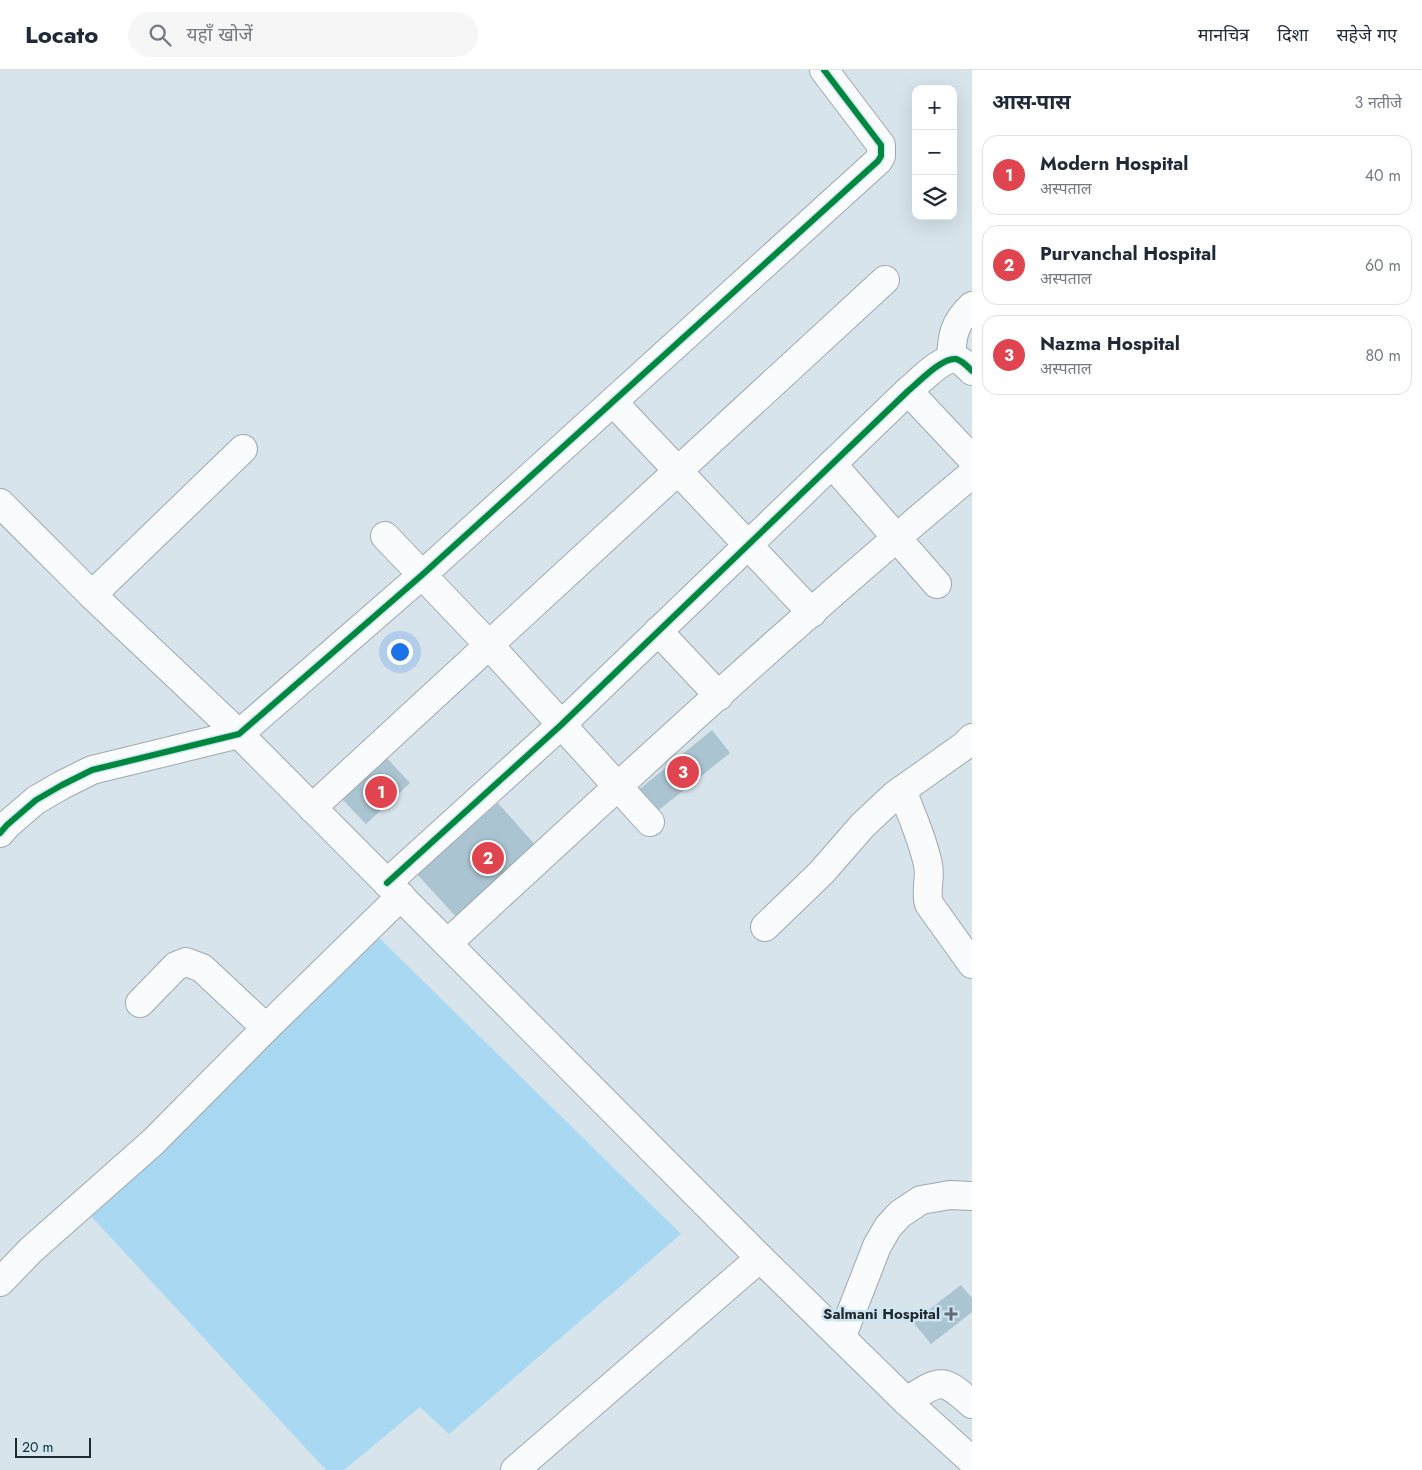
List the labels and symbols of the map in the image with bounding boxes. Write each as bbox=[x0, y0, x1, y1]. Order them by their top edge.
your location bbox=[387, 639, 413, 665]
pin: 3 bbox=[667, 753, 699, 791]
pin: 1 bbox=[365, 773, 397, 811]
pin: 2 bbox=[472, 839, 504, 877]
place label: Salmani Hospital bbox=[823, 1303, 940, 1325]
marker: Salmani Hospital bbox=[944, 1307, 958, 1321]
scale bar bbox=[15, 1435, 91, 1458]

